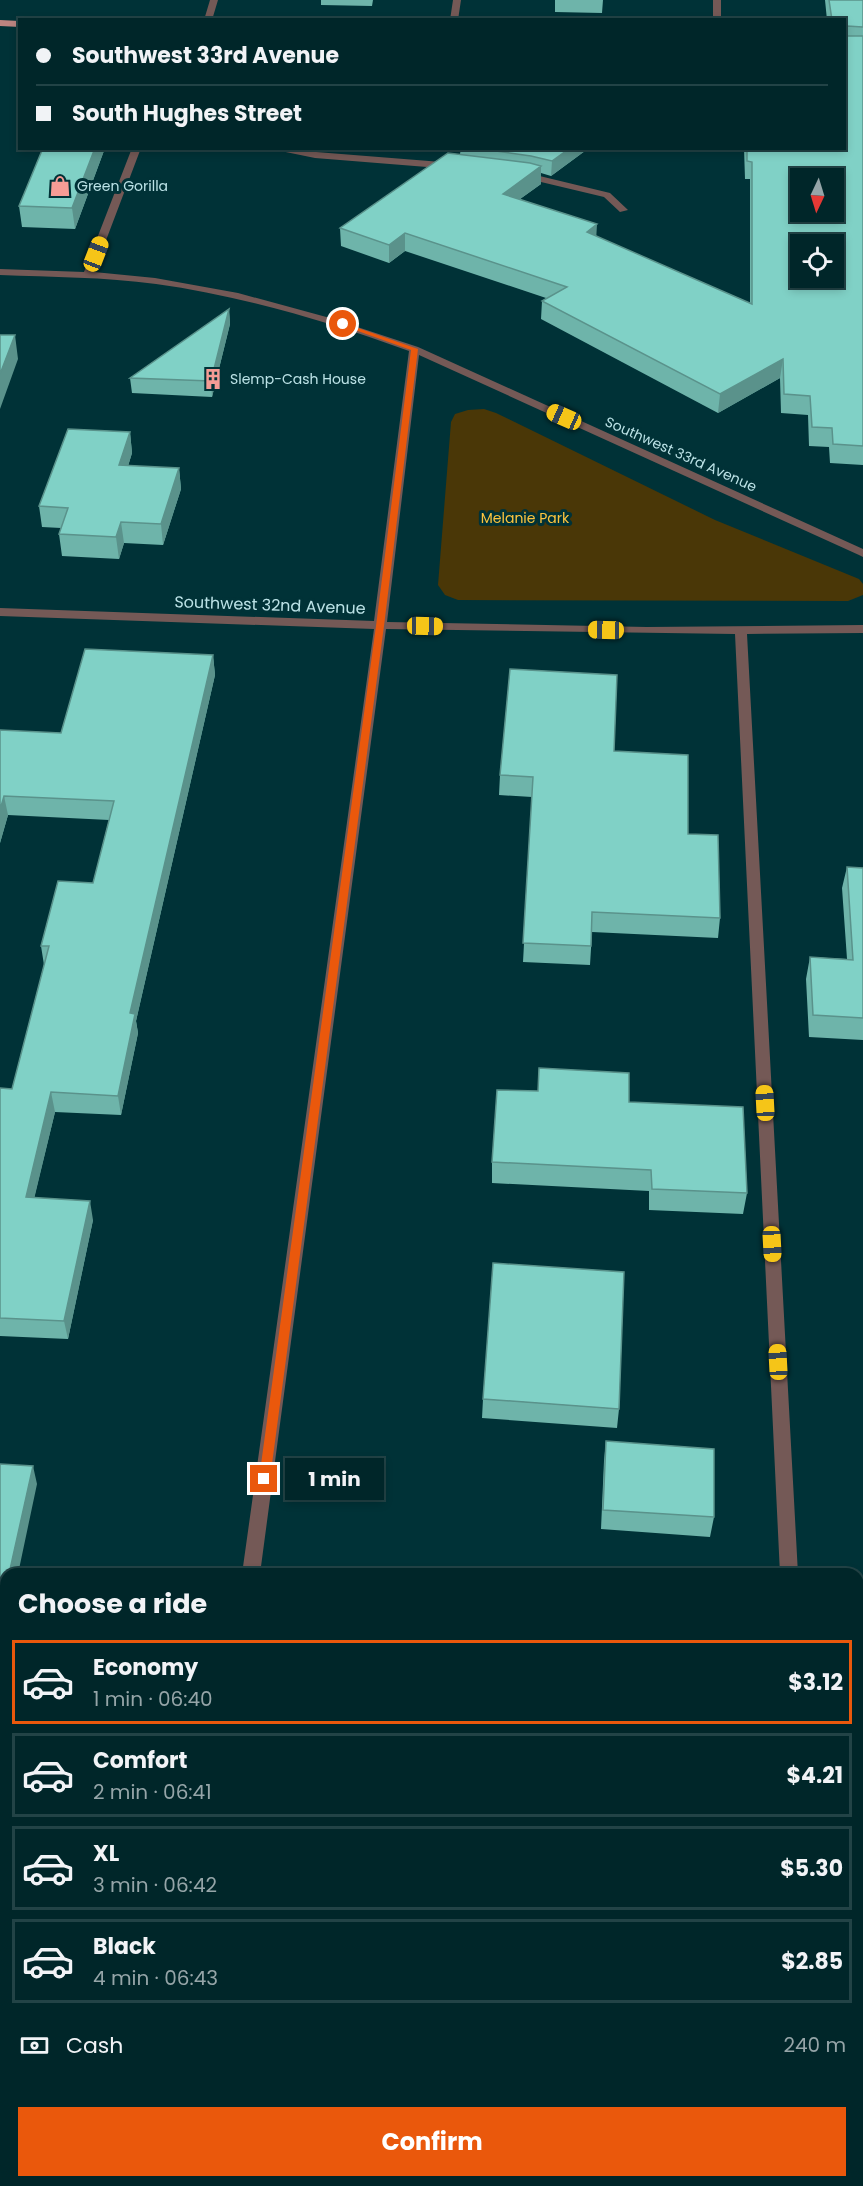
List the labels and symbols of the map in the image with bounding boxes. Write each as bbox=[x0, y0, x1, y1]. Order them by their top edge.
north arrow bbox=[790, 168, 844, 222]
shop icon: Green Gorilla bbox=[48, 174, 72, 198]
place label: Green Gorilla bbox=[77, 176, 168, 196]
car bbox=[81, 234, 111, 274]
route start bbox=[329, 310, 356, 337]
building icon: Slemp-Cash House bbox=[201, 367, 225, 391]
place label: Slemp-Cash House bbox=[230, 369, 366, 389]
car bbox=[544, 401, 584, 433]
street label: Southwest 33rd Avenue bbox=[602, 412, 760, 497]
park label: Melanie Park bbox=[481, 508, 570, 528]
street label: Southwest 32nd Avenue bbox=[174, 590, 366, 620]
car bbox=[407, 617, 443, 635]
car bbox=[588, 621, 624, 639]
car bbox=[755, 1085, 775, 1121]
car bbox=[762, 1226, 782, 1262]
car bbox=[768, 1344, 788, 1380]
callout: 1 min bbox=[285, 1458, 384, 1500]
route end bbox=[250, 1465, 277, 1492]

